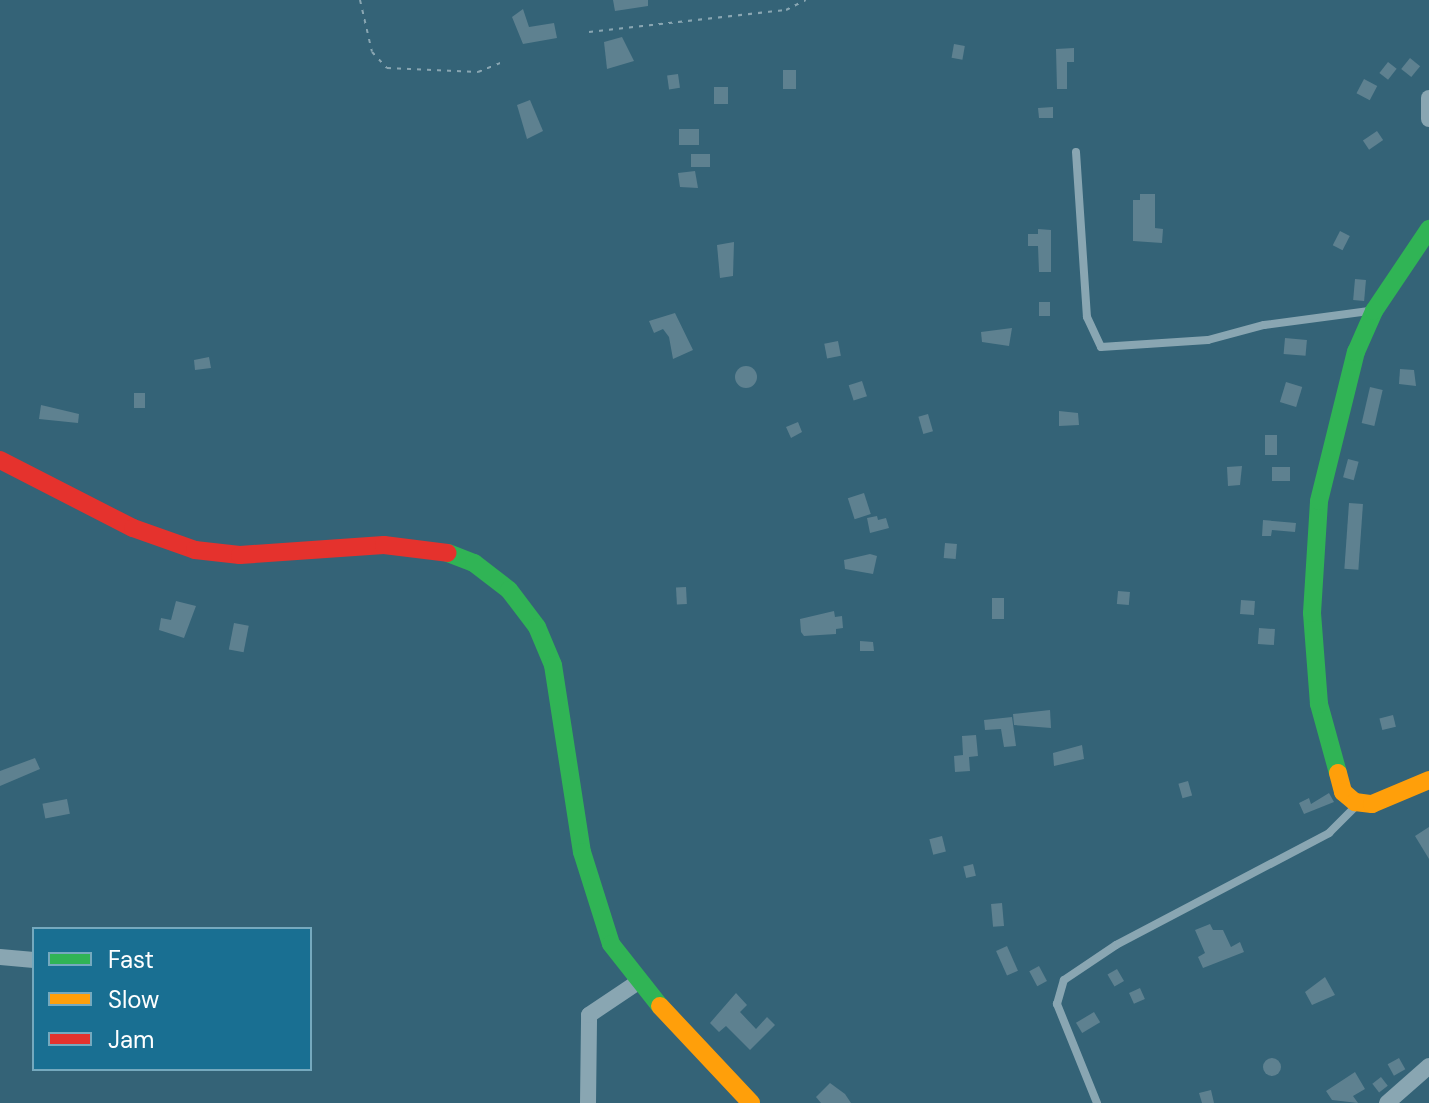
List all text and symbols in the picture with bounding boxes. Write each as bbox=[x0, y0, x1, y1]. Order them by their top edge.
legend bbox=[32, 927, 312, 1071]
text: Fast bbox=[108, 944, 154, 975]
text: Slow bbox=[108, 984, 159, 1015]
text: Jam bbox=[108, 1024, 154, 1055]

